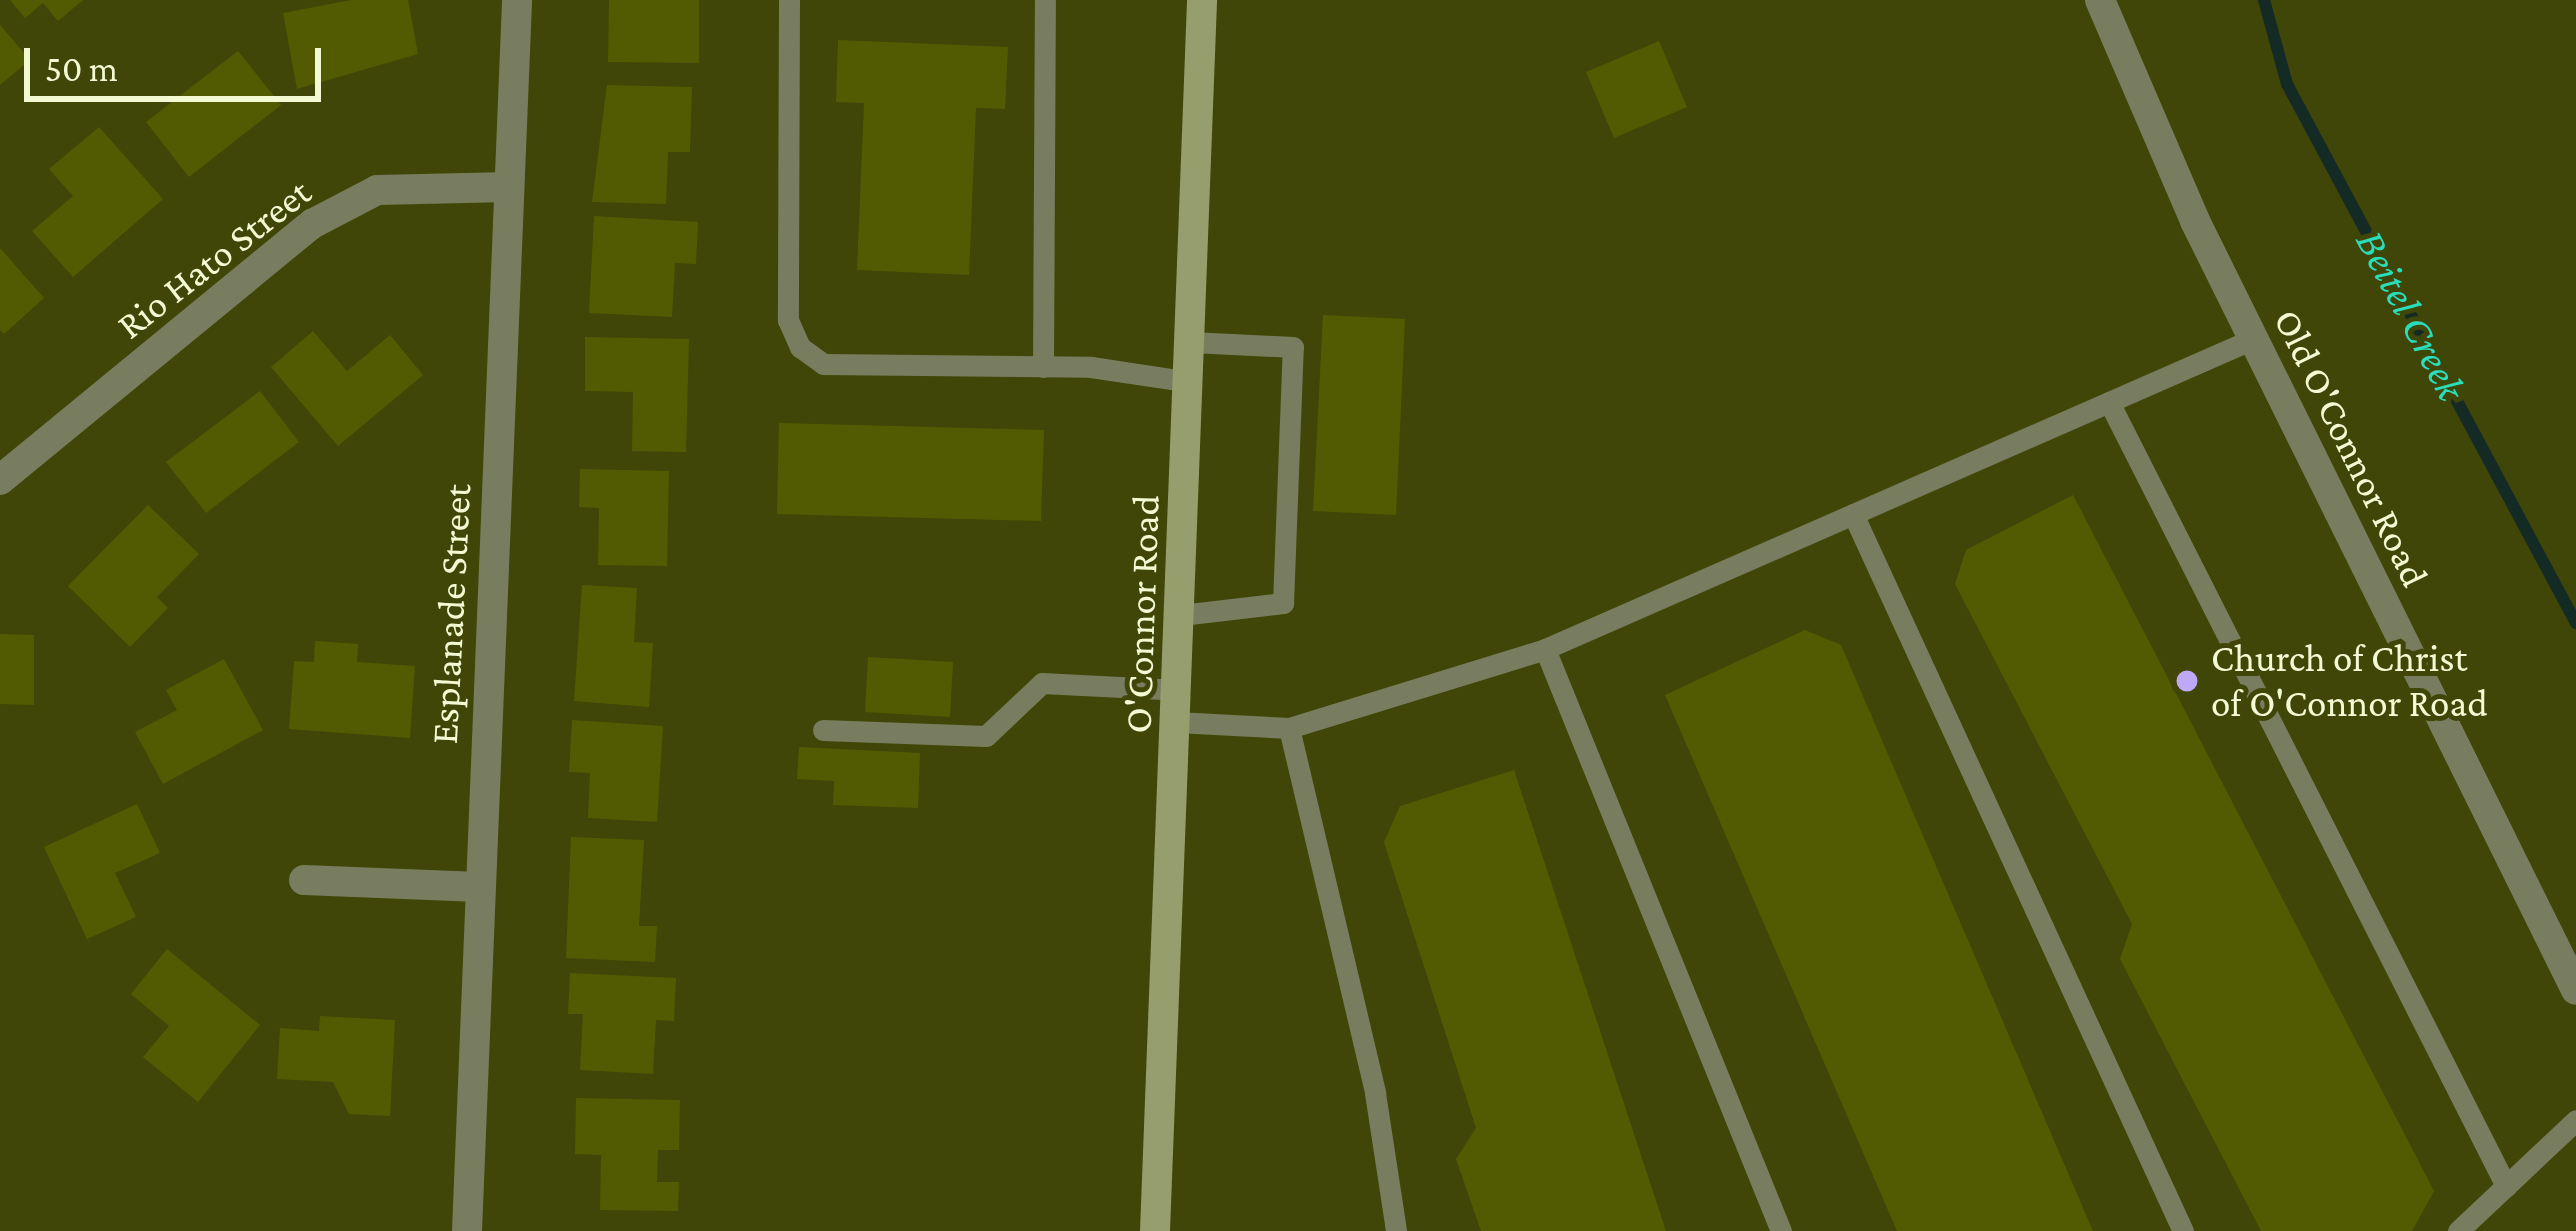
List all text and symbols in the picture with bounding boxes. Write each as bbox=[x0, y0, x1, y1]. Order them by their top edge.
scale bar bbox=[30, 24, 327, 98]
text: 50 m bbox=[45, 49, 118, 89]
street label: Rio Hato Street bbox=[108, 169, 320, 349]
water label: Beitel Creek bbox=[2345, 221, 2477, 409]
street label: Old O'Connor Road bbox=[2264, 302, 2438, 594]
street label: Esplanade Street bbox=[421, 483, 481, 745]
street label: O'Connor Road bbox=[1114, 494, 1170, 734]
place label: Church of Christ of O'Connor Road bbox=[2211, 636, 2488, 727]
marker: Church of Christ of O'Connor Road bbox=[2174, 668, 2200, 694]

